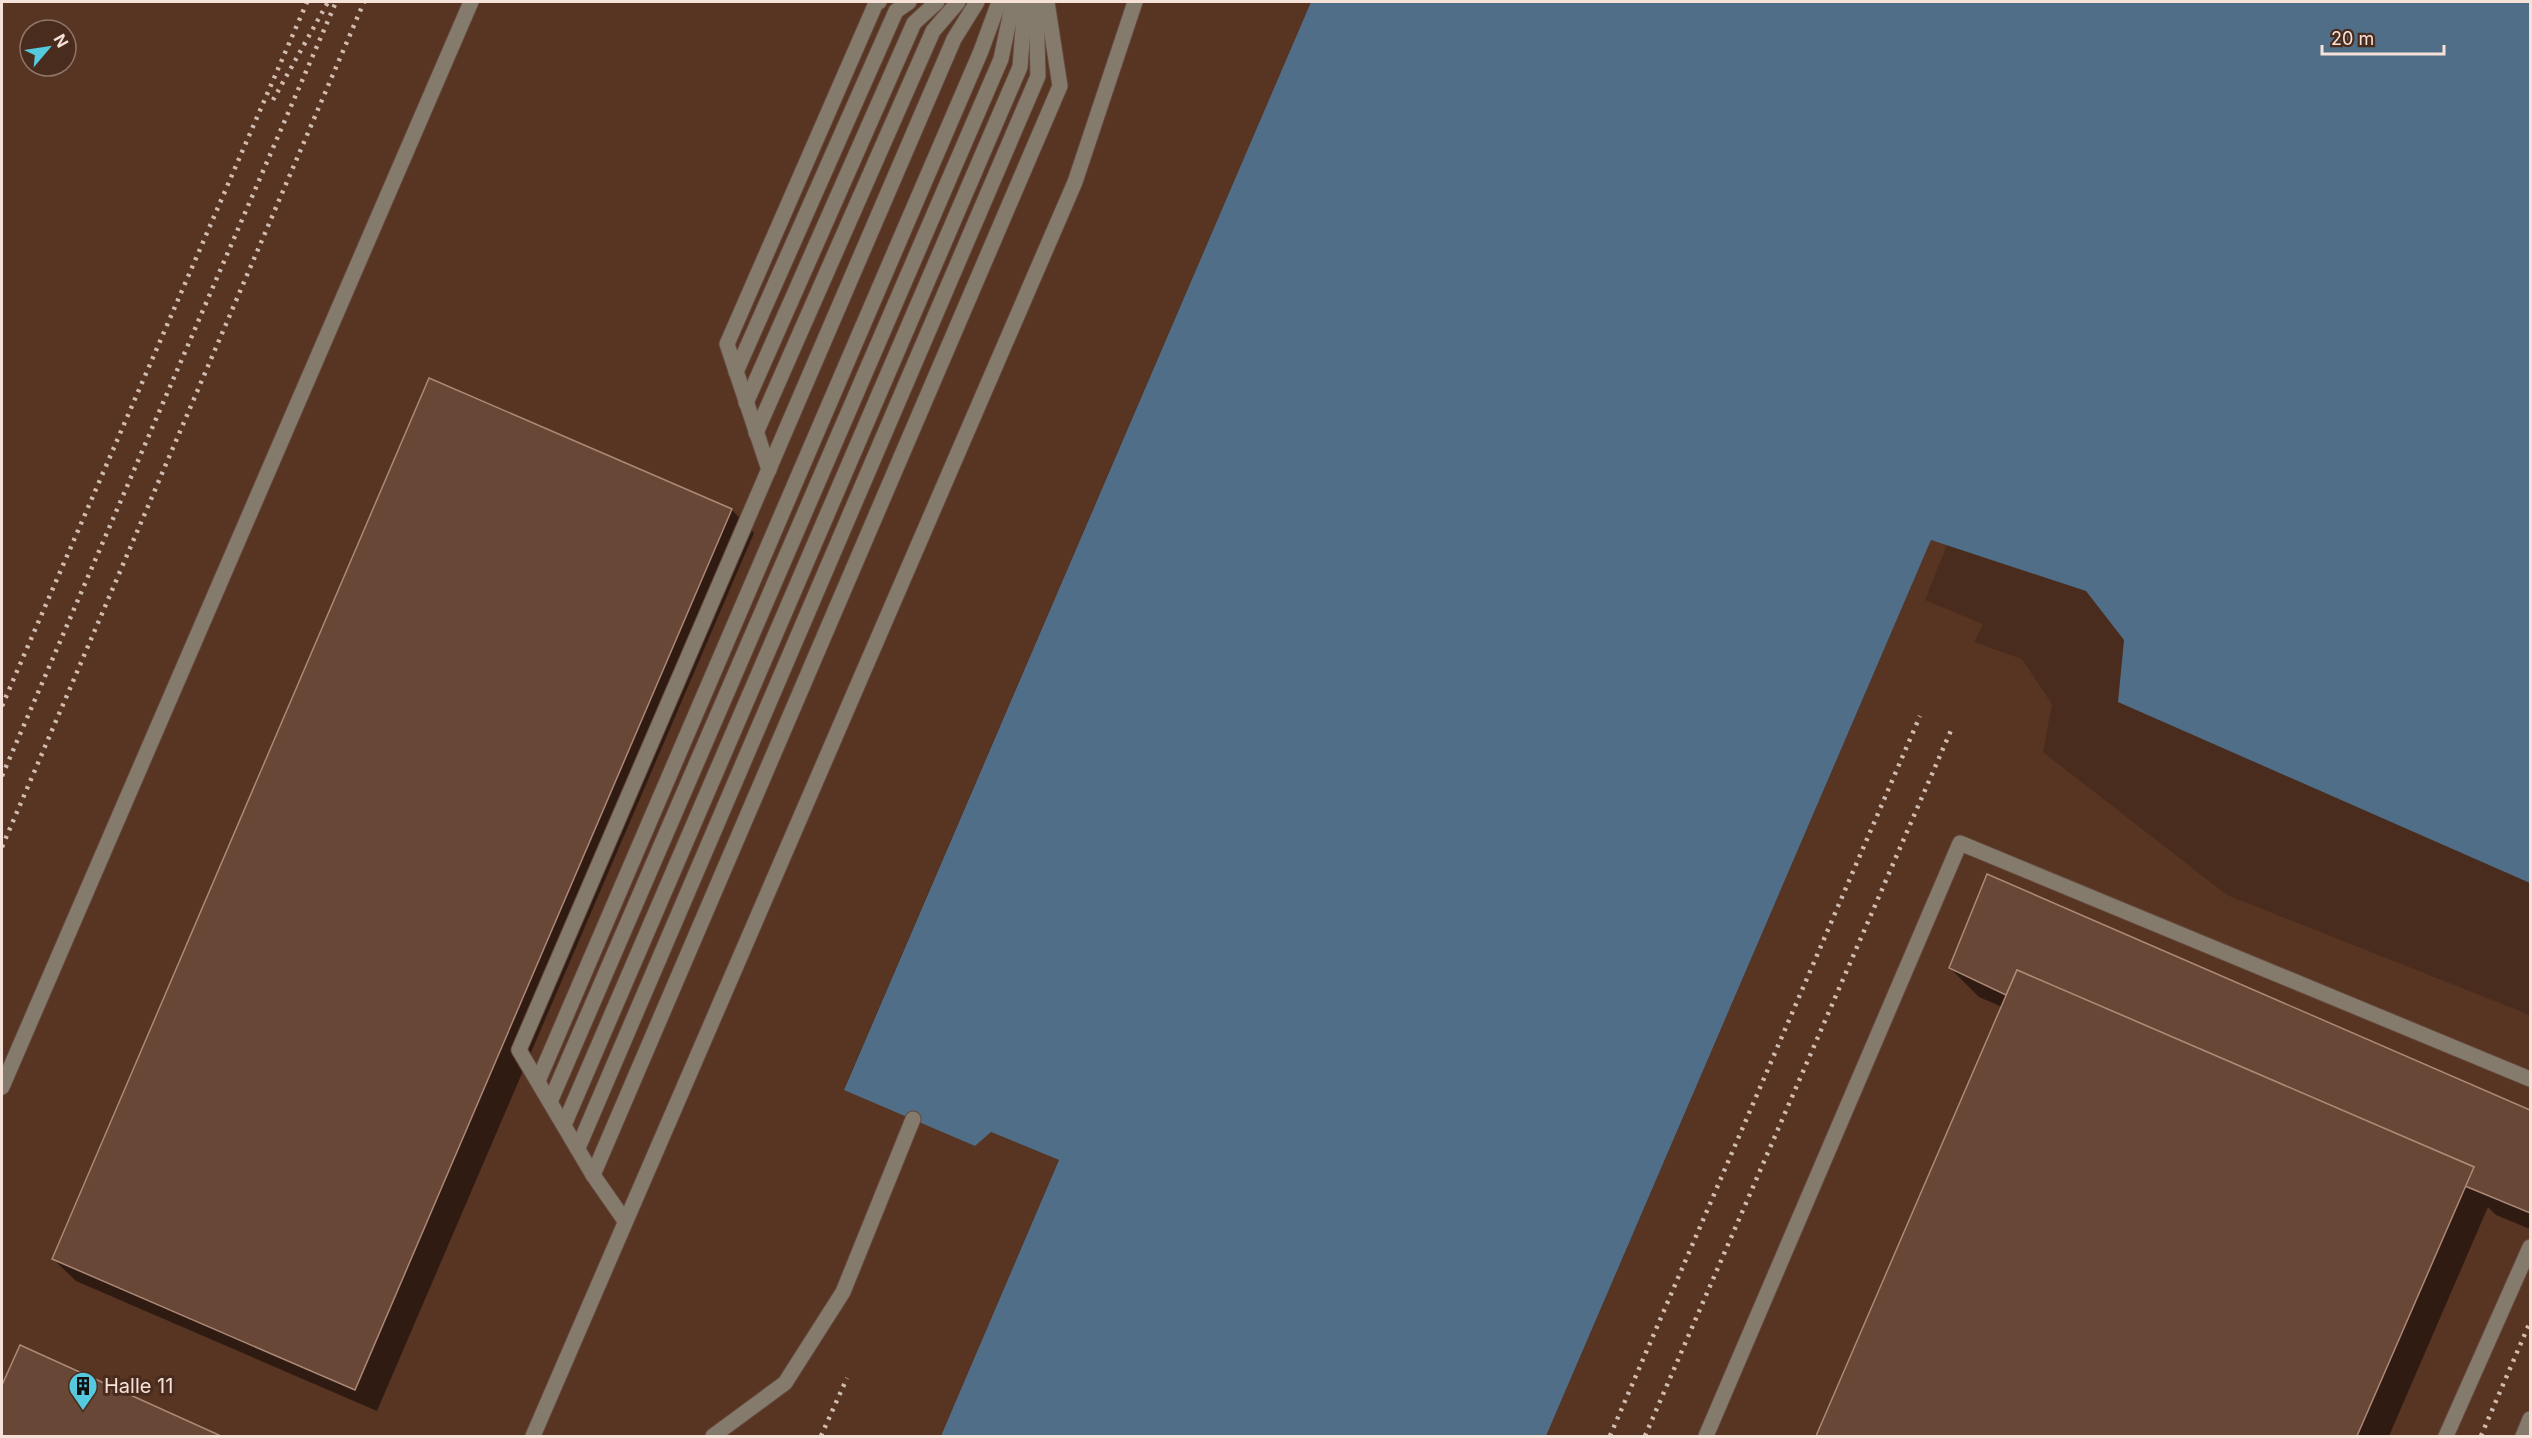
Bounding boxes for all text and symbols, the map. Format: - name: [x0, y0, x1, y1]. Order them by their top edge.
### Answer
- north arrow: [18, 18, 78, 78]
- scale bar: [2322, 18, 2444, 56]
- text: 20 m: [2331, 28, 2374, 49]
- text: N: [49, 31, 73, 51]
- building icon: Halle 11: [67, 1370, 99, 1412]
- place label: Halle 11: [104, 1374, 173, 1398]

